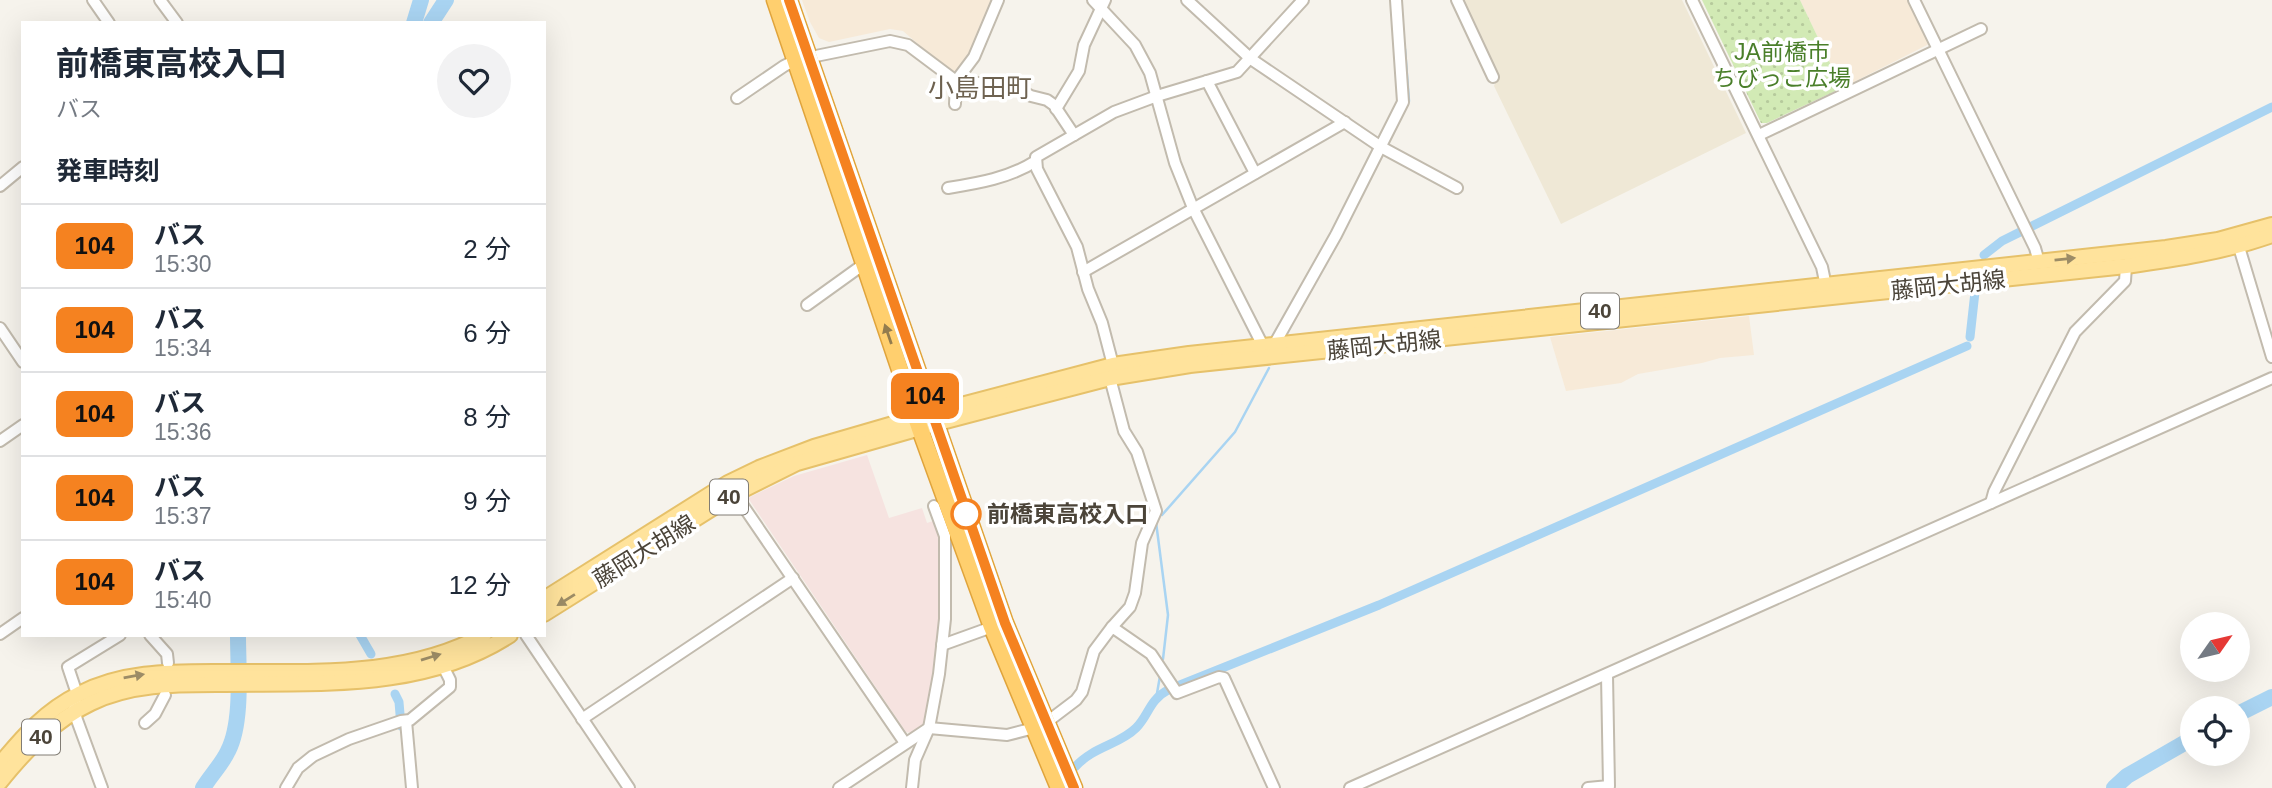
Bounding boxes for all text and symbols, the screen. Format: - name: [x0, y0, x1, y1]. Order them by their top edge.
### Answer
- park label: JA前橋市 ちびっこ広場: [1713, 39, 1851, 91]
- button: heart: [437, 44, 511, 118]
- text: 前橋東高校入口: [56, 45, 287, 82]
- district label: 小島田町: [928, 73, 1032, 103]
- text: バス: [56, 96, 102, 122]
- text: 発車時刻: [56, 156, 160, 186]
- text: バス: [154, 220, 206, 250]
- text: 104: [74, 232, 115, 259]
- text: 2 分: [463, 234, 511, 264]
- text: 15:30: [154, 251, 212, 277]
- one-way arrow: [2054, 253, 2076, 264]
- street label: 藤岡大胡線: [1889, 266, 2007, 304]
- road number: 40: [1581, 294, 1619, 328]
- text: バス: [154, 304, 206, 334]
- text: 104: [74, 316, 115, 343]
- text: 6 分: [463, 318, 511, 348]
- one-way arrow: [882, 324, 893, 345]
- street label: 藤岡大胡線: [1325, 326, 1443, 364]
- text: 15:34: [154, 335, 212, 361]
- line badge: 104: [885, 373, 965, 419]
- text: 104: [905, 382, 945, 409]
- text: バス: [154, 388, 206, 418]
- text: 104: [74, 400, 115, 427]
- text: 8 分: [463, 402, 511, 432]
- text: 15:36: [154, 419, 212, 445]
- text: バス: [154, 472, 206, 502]
- road number: 40: [710, 480, 748, 514]
- text: 104: [74, 484, 115, 511]
- text: 9 分: [463, 486, 511, 516]
- marker: 前橋東高校入口: [951, 499, 981, 529]
- place label: 前橋東高校入口: [987, 501, 1148, 527]
- text: 15:37: [154, 503, 212, 529]
- street label: 藤岡大胡線: [588, 510, 700, 592]
- text: バス: [154, 556, 206, 586]
- text: 104: [74, 568, 115, 595]
- text: 12 分: [449, 570, 511, 600]
- text: 15:40: [154, 587, 212, 613]
- one-way arrow: [557, 593, 576, 606]
- north arrow: [2180, 612, 2250, 682]
- map controls: [2180, 612, 2250, 766]
- one-way arrow: [421, 651, 442, 661]
- one-way arrow: [123, 670, 145, 681]
- button: locate: [2180, 696, 2250, 766]
- road number: 40: [22, 720, 60, 754]

